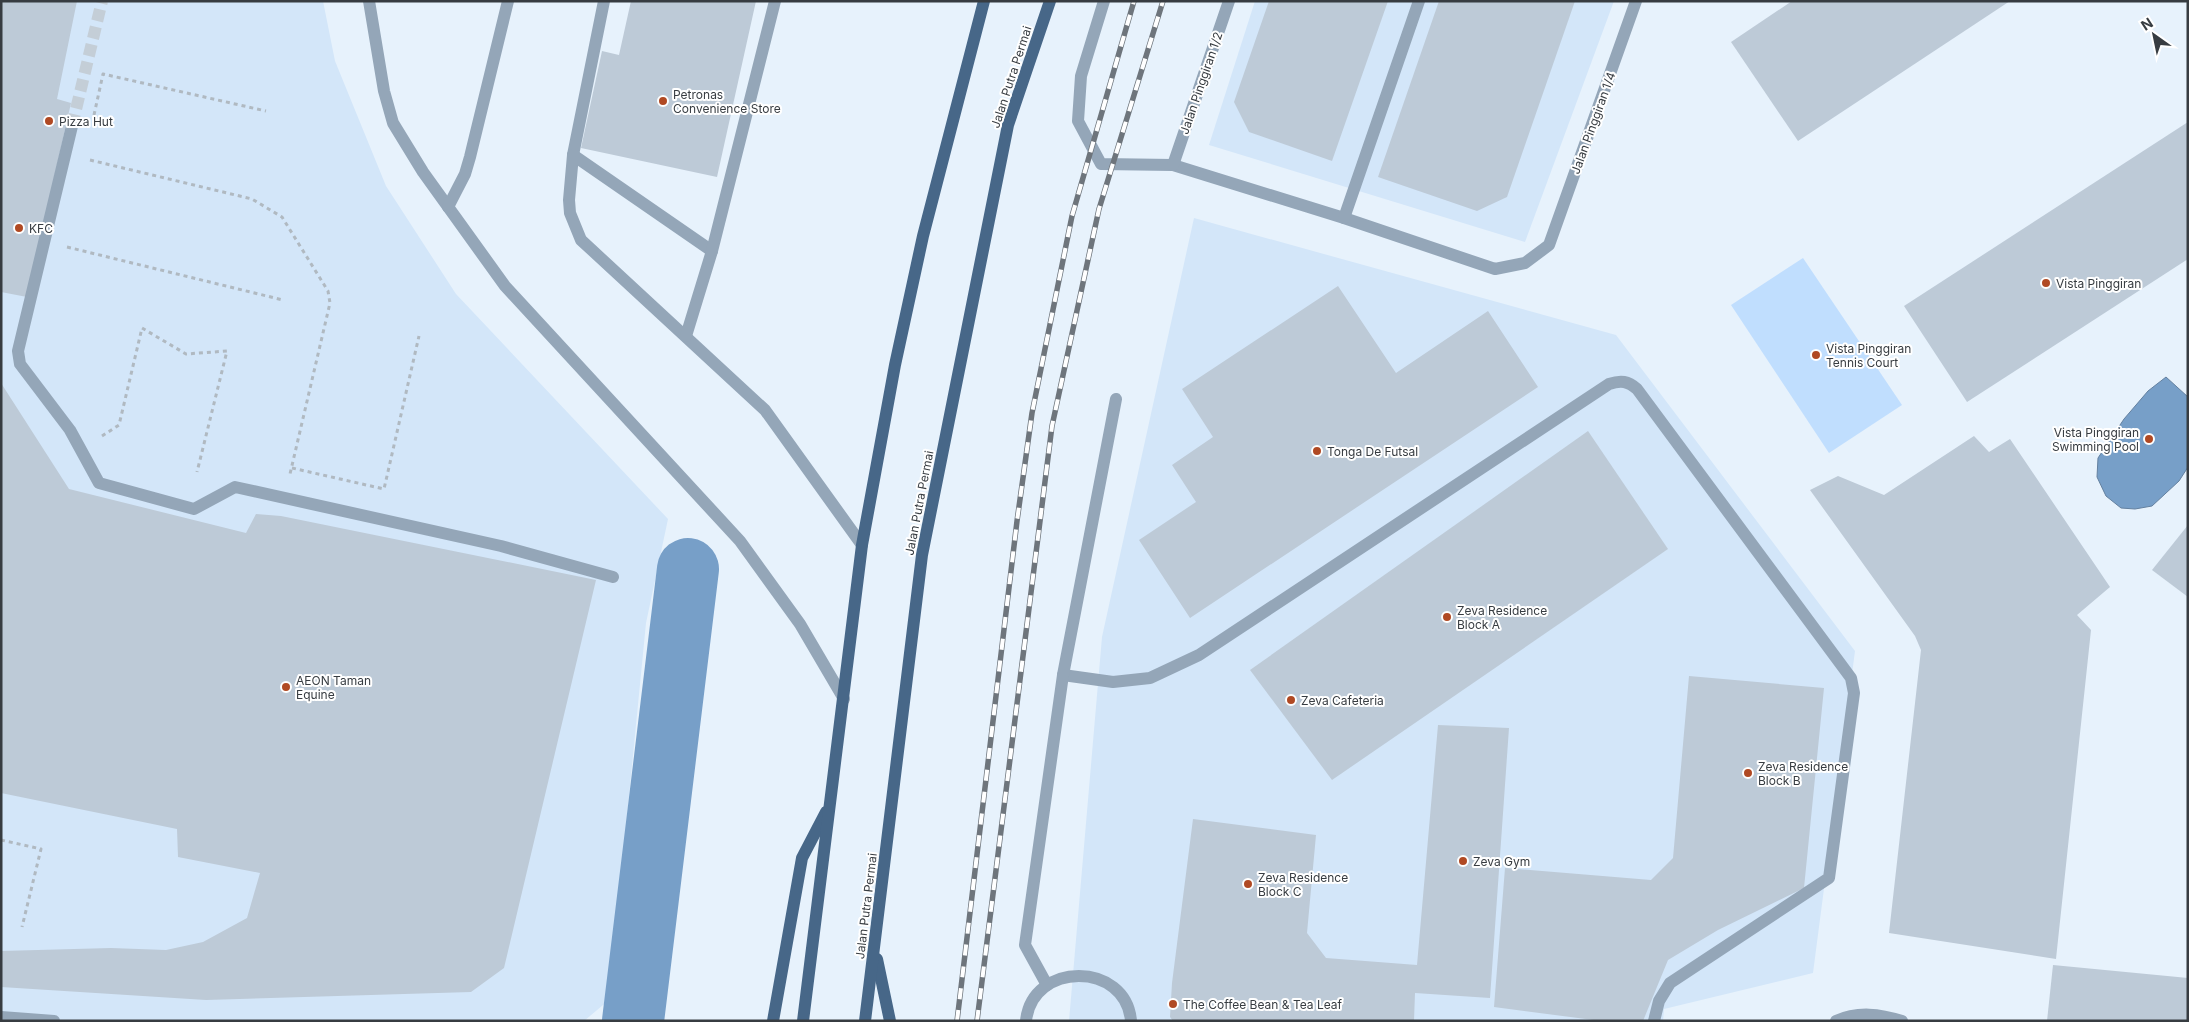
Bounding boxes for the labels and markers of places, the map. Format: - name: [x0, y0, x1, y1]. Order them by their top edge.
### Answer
- place label: Petronas Convenience Store: [673, 87, 781, 116]
- marker: Petronas Convenience Store: [657, 95, 669, 107]
- place label: Pizza Hut: [59, 114, 113, 129]
- marker: Pizza Hut: [43, 115, 55, 127]
- place label: KFC: [29, 221, 53, 236]
- marker: KFC: [13, 222, 25, 234]
- place label: Vista Pinggiran: [2056, 276, 2141, 291]
- marker: Vista Pinggiran: [2040, 277, 2052, 289]
- place label: Vista Pinggiran Tennis Court: [1826, 341, 1911, 370]
- marker: Vista Pinggiran Tennis Court: [1810, 349, 1822, 361]
- place label: Vista Pinggiran Swimming Pool: [2052, 425, 2139, 454]
- marker: Vista Pinggiran Swimming Pool: [2143, 433, 2155, 445]
- place label: Tonga De Futsal: [1327, 444, 1418, 459]
- marker: Tonga De Futsal: [1311, 445, 1323, 457]
- place label: Zeva Residence Block A: [1457, 603, 1547, 632]
- marker: Zeva Residence Block A: [1441, 611, 1453, 623]
- place label: AEON Taman Equine: [296, 673, 371, 702]
- marker: AEON Taman Equine: [280, 681, 292, 693]
- place label: Zeva Cafeteria: [1301, 693, 1384, 708]
- marker: Zeva Cafeteria: [1285, 694, 1297, 706]
- place label: Zeva Residence Block B: [1758, 759, 1848, 788]
- marker: Zeva Residence Block B: [1742, 767, 1754, 779]
- place label: Zeva Gym: [1473, 854, 1530, 869]
- marker: Zeva Gym: [1457, 855, 1469, 867]
- place label: Zeva Residence Block C: [1258, 870, 1348, 899]
- marker: Zeva Residence Block C: [1242, 878, 1254, 890]
- place label: The Coffee Bean & Tea Leaf: [1183, 997, 1343, 1012]
- marker: The Coffee Bean & Tea Leaf: [1167, 998, 1179, 1010]

